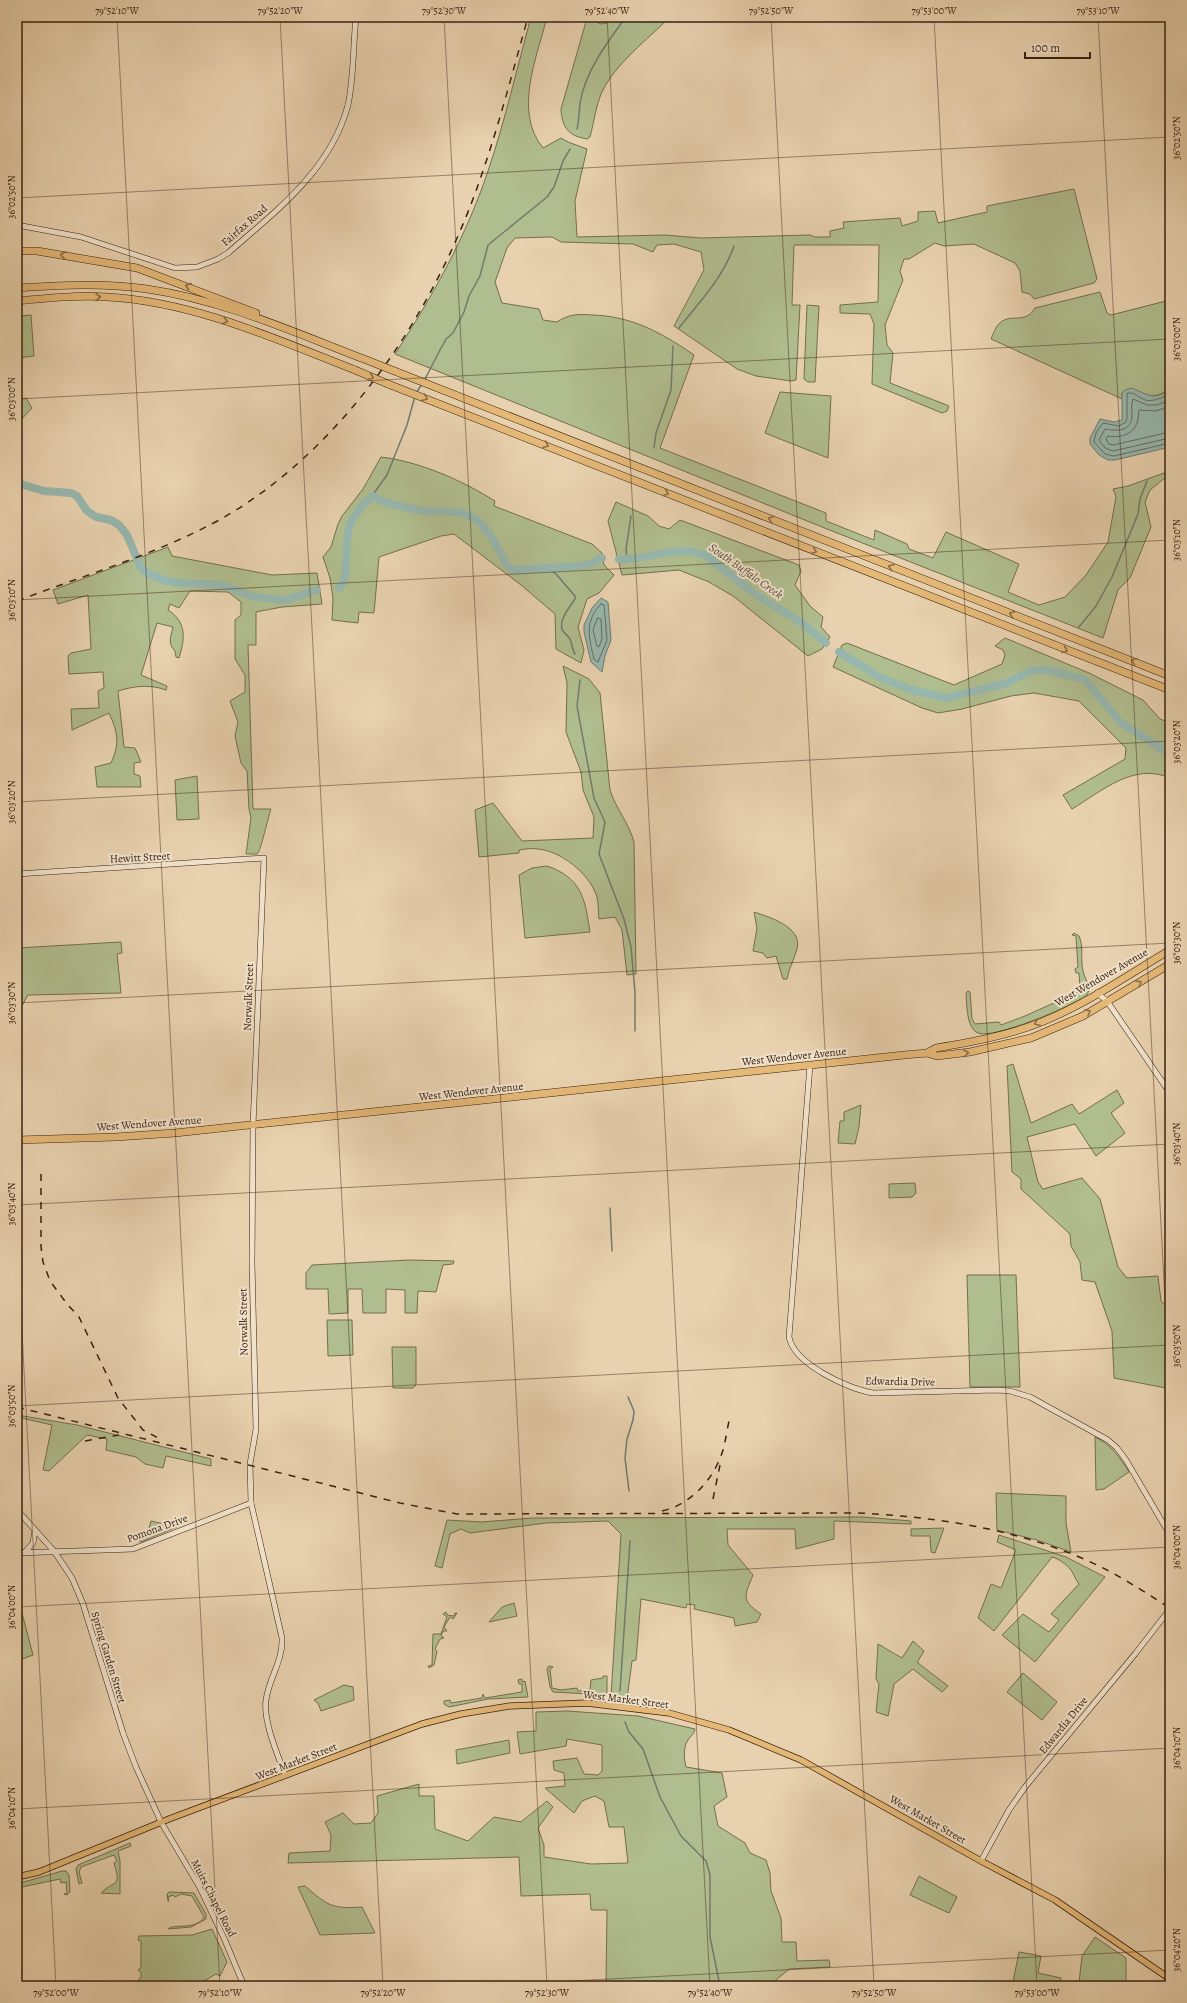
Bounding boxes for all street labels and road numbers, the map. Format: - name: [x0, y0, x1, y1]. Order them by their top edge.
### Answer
- street label: Fairfax Road: [218, 201, 271, 250]
- street label: Hewitt Street: [109, 848, 171, 867]
- street label: West Wendover Avenue: [1051, 945, 1151, 1011]
- street label: Norwalk Street: [240, 963, 257, 1031]
- street label: West Wendover Avenue: [740, 1044, 847, 1070]
- street label: West Wendover Avenue: [417, 1079, 524, 1105]
- street label: West Wendover Avenue: [95, 1112, 202, 1135]
- street label: Norwalk Street: [235, 1288, 252, 1356]
- street label: Edwardia Drive: [865, 1373, 935, 1390]
- street label: Pomona Drive: [125, 1511, 190, 1546]
- street label: Spring Garden Street: [87, 1609, 130, 1705]
- street label: West Market Street: [581, 1687, 670, 1712]
- street label: Edwardia Drive: [1036, 1693, 1091, 1757]
- street label: West Market Street: [252, 1739, 339, 1784]
- street label: West Market Street: [886, 1791, 969, 1848]
- street label: Muirs Chapel Road: [187, 1857, 240, 1940]

